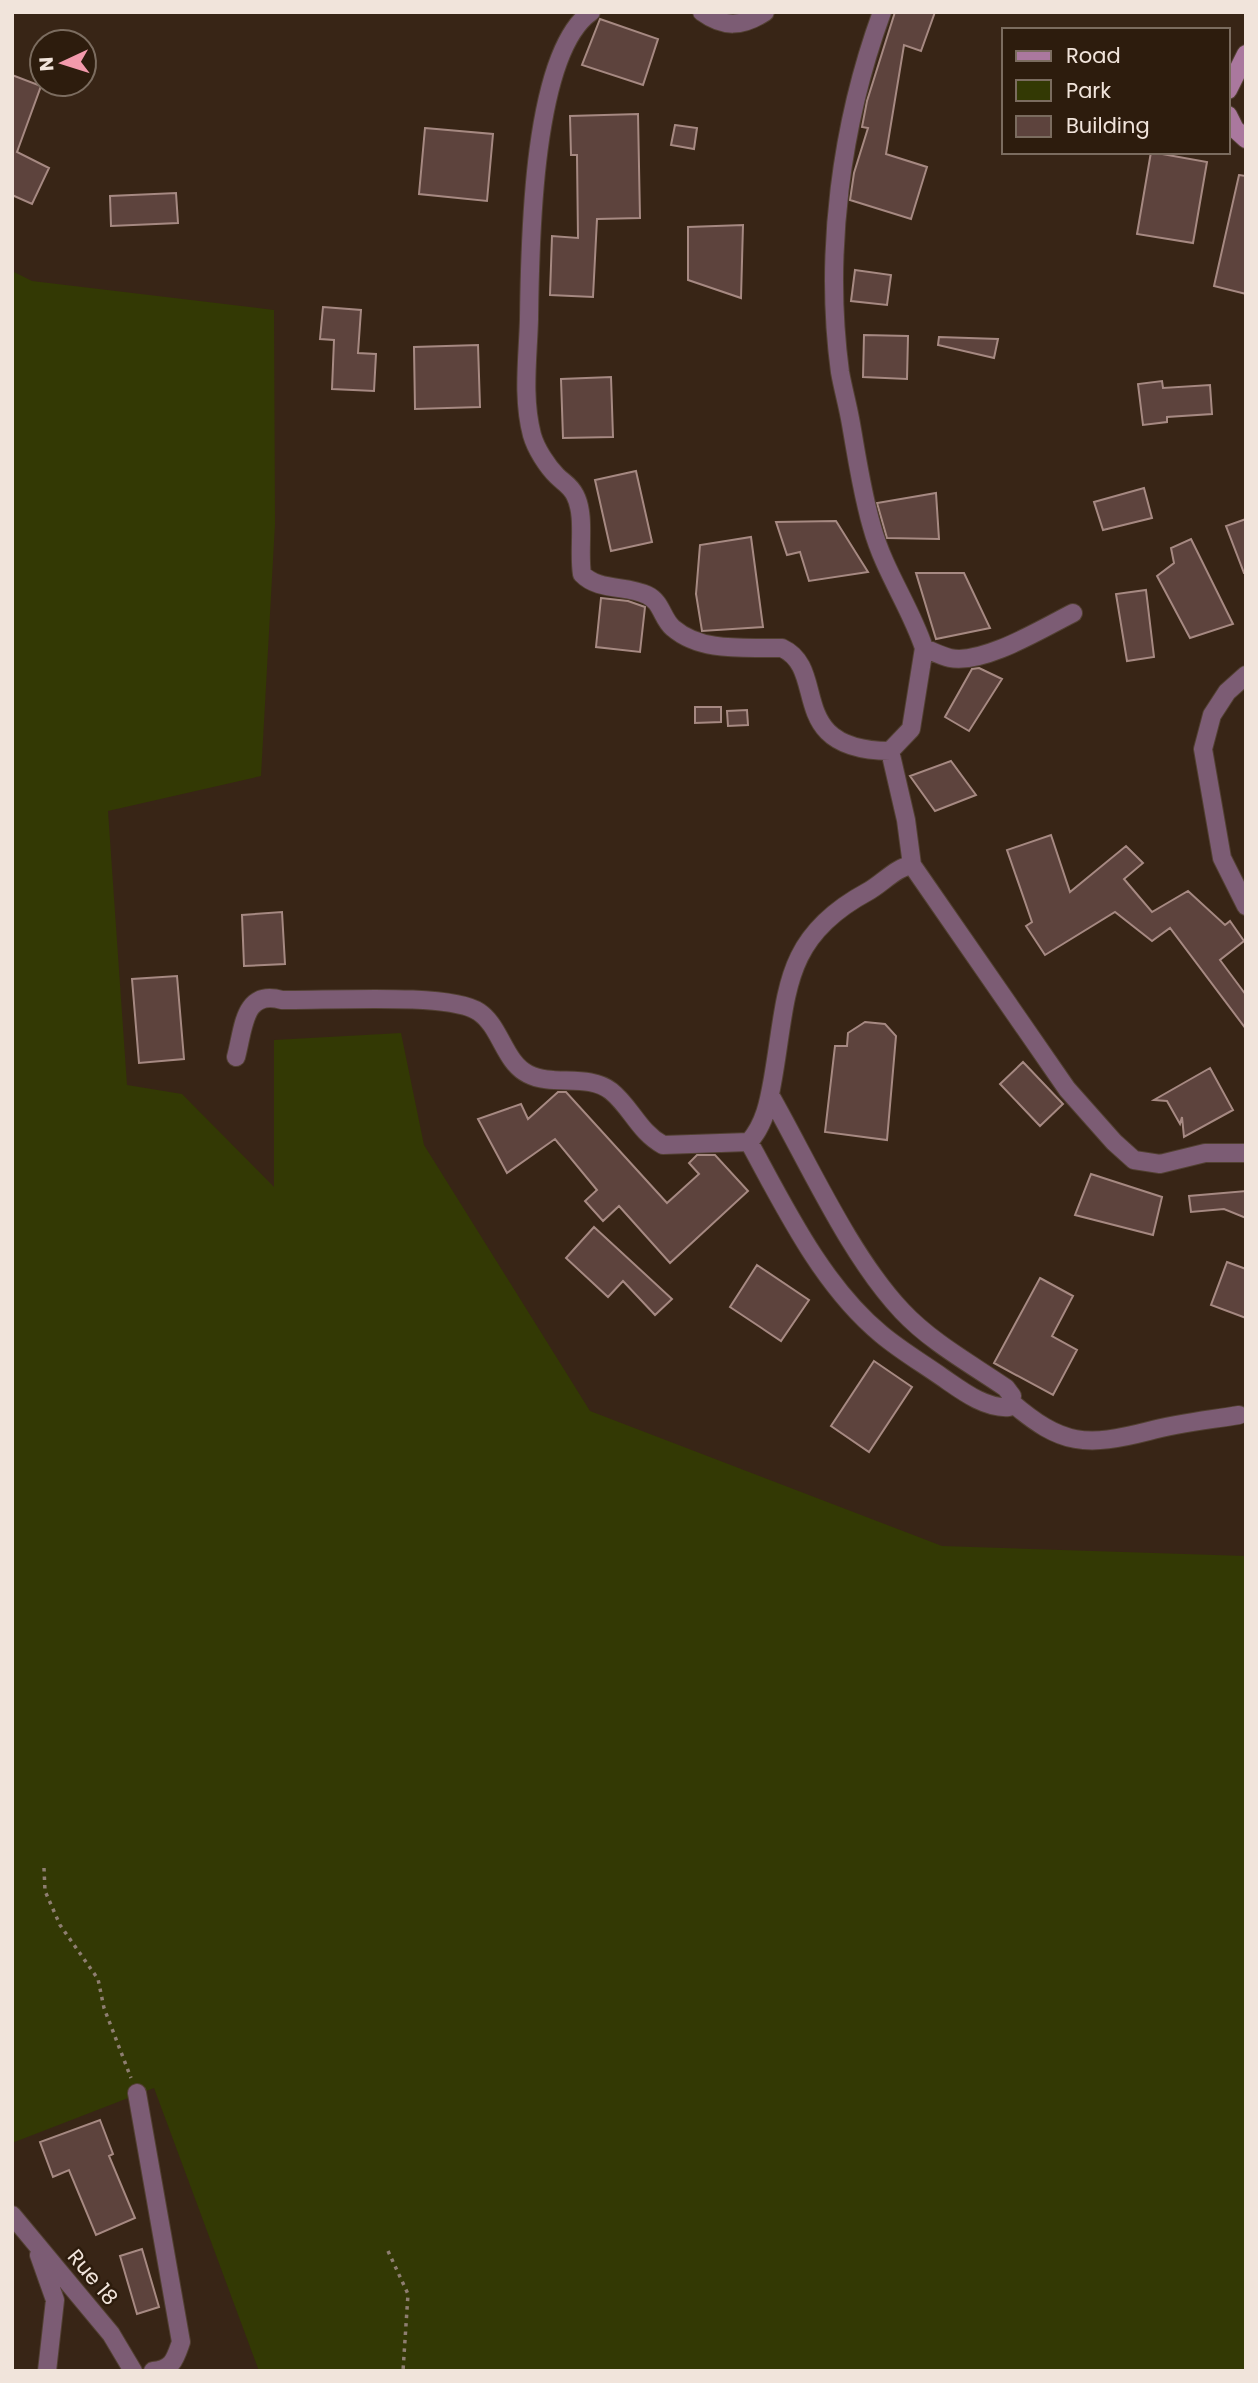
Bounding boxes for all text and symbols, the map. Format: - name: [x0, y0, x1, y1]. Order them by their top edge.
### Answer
- north arrow: [28, 28, 98, 98]
- legend: [1002, 28, 1230, 154]
- text: Road: [1066, 41, 1121, 70]
- text: N: [33, 56, 61, 72]
- text: Park: [1066, 76, 1111, 105]
- text: Building: [1066, 111, 1150, 140]
- street label: Rue 18: [61, 2243, 125, 2311]

